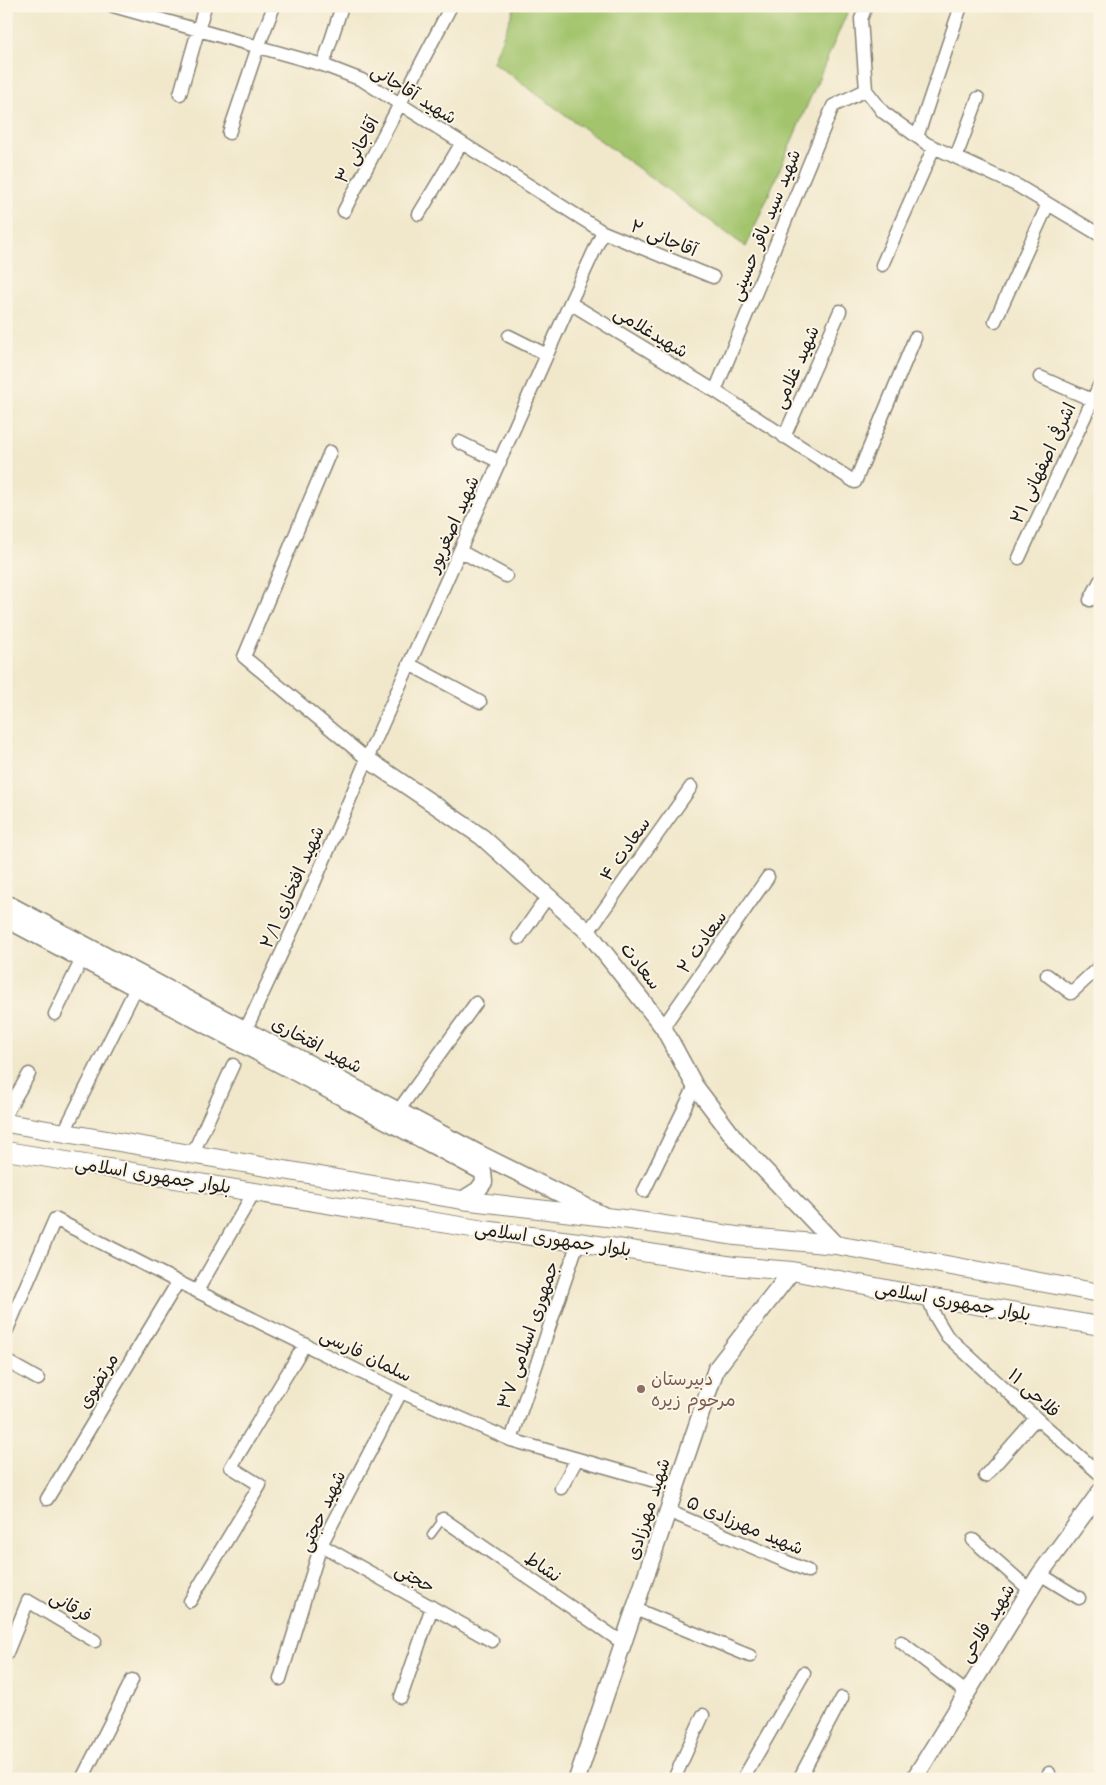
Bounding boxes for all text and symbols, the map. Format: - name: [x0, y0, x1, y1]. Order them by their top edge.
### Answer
- street label: شهید آقاجانی: [367, 60, 460, 129]
- street label: آقاجانی ۳: [331, 112, 384, 187]
- street label: شهید سید باقر حسینی: [725, 146, 805, 304]
- street label: آقاجانی ۲: [627, 216, 702, 262]
- street label: شهیدغلامی: [610, 302, 692, 363]
- street label: شهید غلامی: [769, 322, 824, 412]
- street label: اشرفی اصفهانی ۲۱: [1004, 399, 1081, 527]
- street label: شهید اصغرپور: [422, 473, 485, 578]
- street label: سعادت ۴: [596, 813, 655, 885]
- street label: شهید افتخاری ۲/۱: [256, 823, 329, 952]
- street label: سعادت ۲: [673, 907, 732, 978]
- street label: سعادت: [616, 939, 665, 994]
- street label: شهید افتخاری: [268, 1013, 366, 1078]
- street label: بلوار جمهوری اسلامی: [73, 1153, 232, 1199]
- street label: بلوار جمهوری اسلامی: [473, 1218, 632, 1262]
- street label: جمهوری اسلامی ۳۷: [493, 1259, 565, 1412]
- street label: بلوار جمهوری اسلامی: [873, 1277, 1032, 1327]
- street label: سلمان فارسی: [317, 1324, 415, 1387]
- street label: مرتضوی: [74, 1350, 123, 1413]
- street label: فلاحی ۱۱: [1003, 1365, 1064, 1422]
- place label: دبیرستان مرحوم زیره: [651, 1369, 736, 1414]
- marker: دبیرستان مرحوم زیره: [635, 1383, 647, 1395]
- street label: شهید مهرزادی: [622, 1455, 675, 1563]
- street label: شهید حجتی: [295, 1467, 350, 1555]
- street label: شهید مهرزادی ۵: [683, 1491, 806, 1559]
- street label: نشاط: [521, 1548, 565, 1587]
- street label: حجتی: [391, 1559, 438, 1598]
- street label: شهید فلاحی: [955, 1580, 1020, 1666]
- street label: فرقانی: [46, 1586, 96, 1627]

